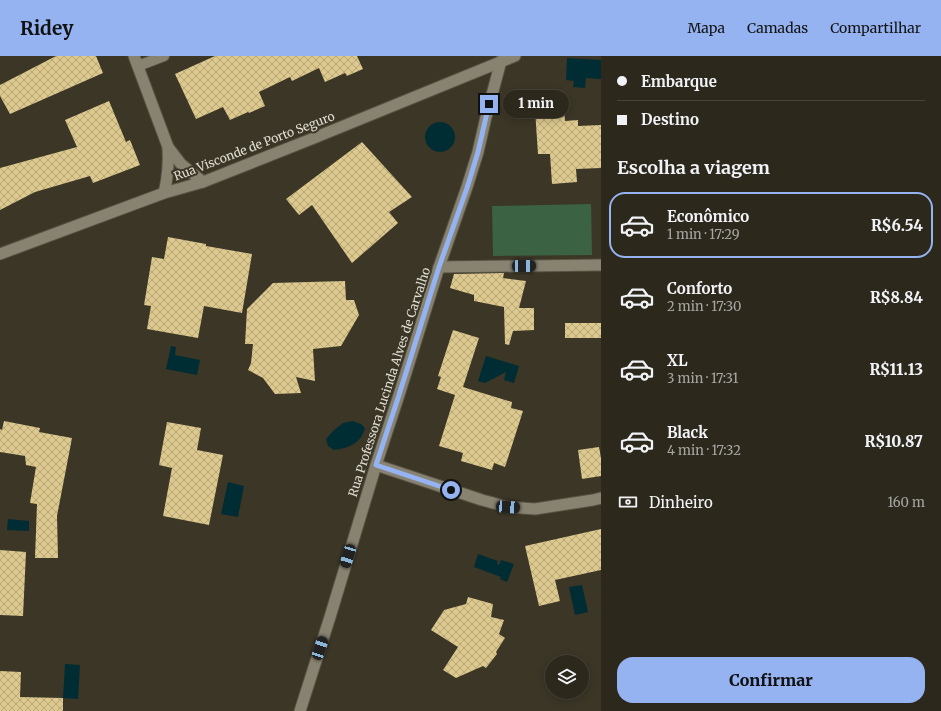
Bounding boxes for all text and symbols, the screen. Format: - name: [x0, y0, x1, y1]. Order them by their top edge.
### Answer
- text: Ridey: [20, 16, 73, 40]
- text: Mapa: [687, 19, 725, 37]
- text: Camadas: [747, 19, 808, 37]
- text: Compartilhar: [830, 19, 921, 37]
- text: Embarque: [641, 72, 717, 91]
- callout: 1 min: [503, 90, 569, 118]
- route end: [480, 95, 498, 113]
- text: 1 min: [518, 95, 554, 112]
- street label: Rua Visconde de Porto Seguro: [171, 108, 337, 184]
- text: Destino: [641, 110, 699, 129]
- text: Escolha a viagem: [617, 156, 770, 179]
- icon: car: [619, 207, 655, 243]
- text: Econômico: [667, 207, 749, 226]
- text: R$6.54: [871, 216, 923, 235]
- text: 1 min · 17:29: [667, 226, 740, 243]
- car: [512, 260, 536, 272]
- street label: Rua Professora Lucinda Alves de Carvalho: [345, 265, 433, 499]
- icon: car: [619, 279, 655, 315]
- text: Conforto: [667, 279, 732, 298]
- text: R$8.84: [870, 288, 923, 307]
- text: 2 min · 17:30: [667, 298, 742, 315]
- icon: car: [619, 351, 655, 387]
- text: XL: [667, 351, 688, 370]
- text: R$11.13: [869, 360, 923, 379]
- text: 3 min · 17:31: [667, 370, 738, 387]
- icon: car: [619, 423, 655, 459]
- text: Black: [667, 423, 708, 442]
- text: R$10.87: [865, 432, 923, 451]
- text: 4 min · 17:32: [667, 442, 741, 459]
- route start: [442, 481, 460, 499]
- icon: cash: [617, 491, 639, 513]
- text: Dinheiro: [649, 493, 713, 512]
- text: 160 m: [887, 494, 925, 511]
- car: [496, 500, 520, 514]
- car: [339, 543, 357, 569]
- car: [311, 635, 329, 661]
- map controls: [545, 655, 589, 699]
- button: layers: [545, 655, 589, 699]
- button: Confirmar: [617, 657, 925, 703]

